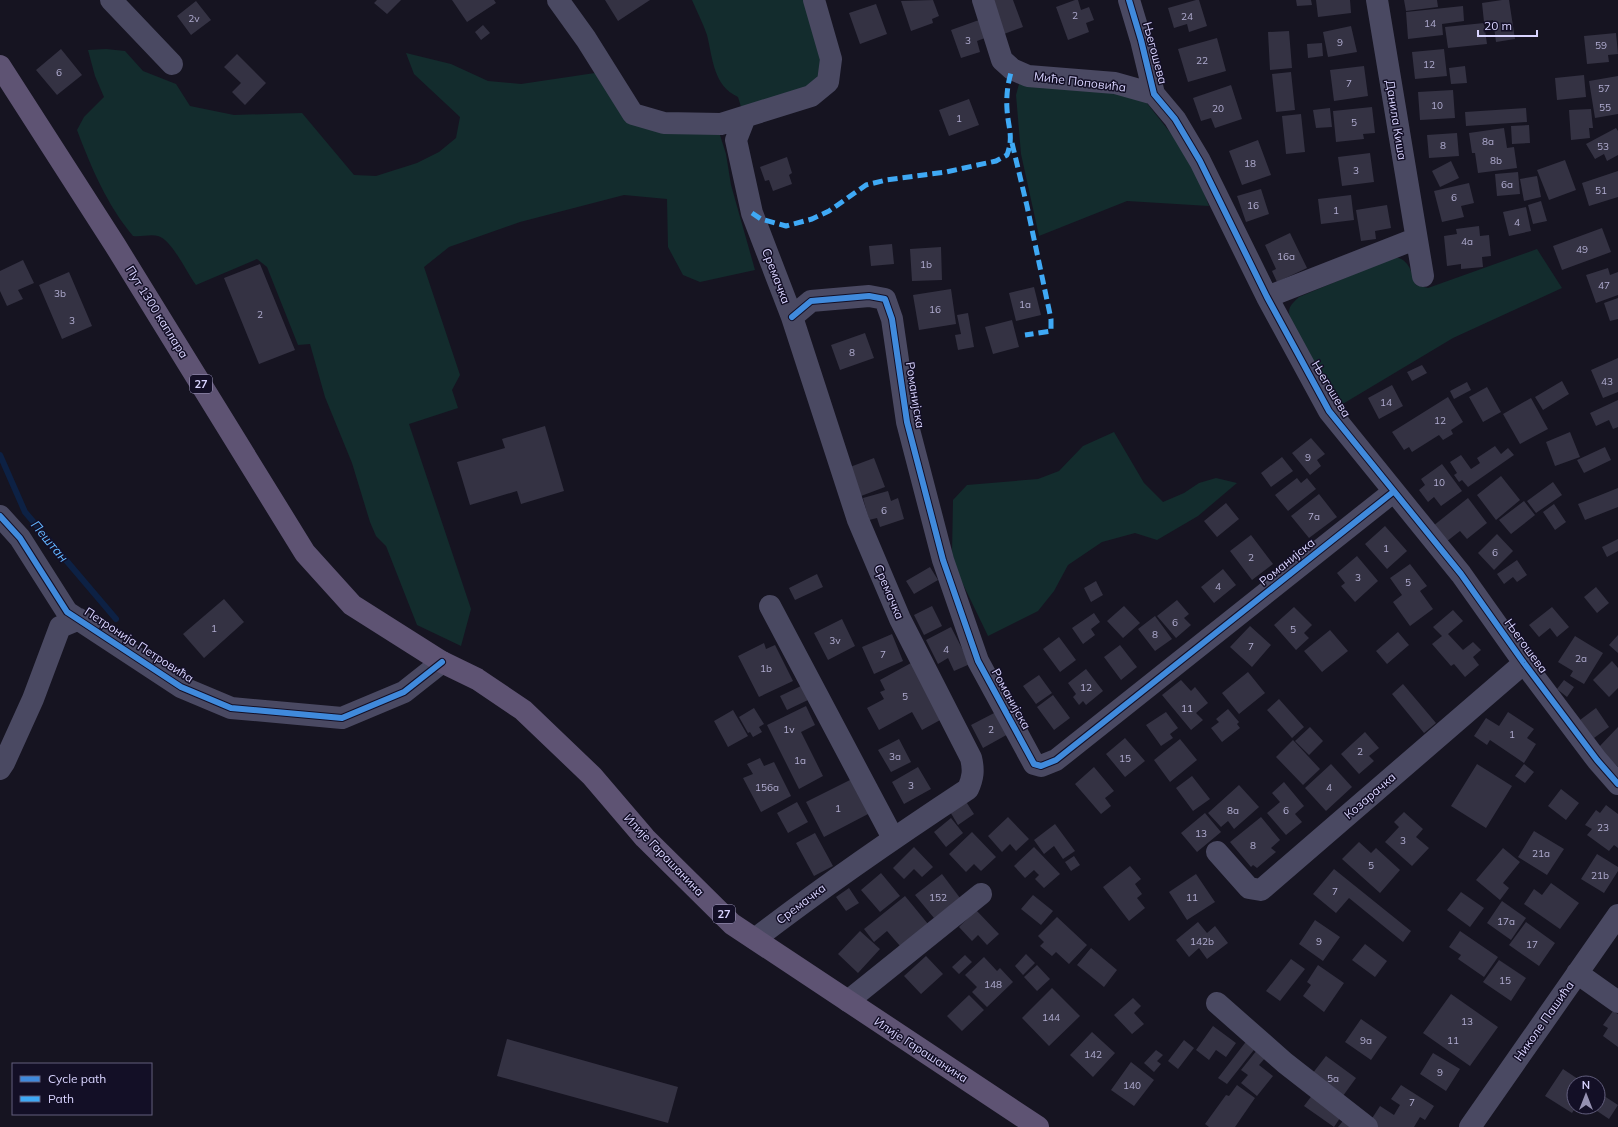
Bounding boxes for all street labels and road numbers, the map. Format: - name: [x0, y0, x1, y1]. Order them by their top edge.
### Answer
- street label: Његошева: [1140, 20, 1171, 86]
- street label: Миће Поповића: [1033, 68, 1127, 95]
- street label: Данила Киша: [1383, 79, 1410, 161]
- street label: Сремачка: [759, 246, 794, 306]
- street label: Пут 1300 каплара: [123, 263, 192, 361]
- street label: Његошева: [1309, 358, 1354, 420]
- street label: Романијска: [903, 361, 928, 429]
- road number: 27: [190, 375, 212, 393]
- street label: Романијска: [1256, 535, 1317, 589]
- street label: Сремачка: [871, 562, 908, 621]
- street label: Петронија Петровића: [82, 604, 197, 686]
- street label: Његошева: [1502, 616, 1551, 676]
- street label: Романијска: [989, 666, 1034, 732]
- street label: Козарачка: [1341, 769, 1399, 822]
- street label: Илије Гарашанина: [621, 810, 708, 899]
- street label: Сремачка: [773, 880, 828, 927]
- road number: 27: [713, 905, 735, 923]
- street label: Николе Пашића: [1510, 978, 1577, 1064]
- street label: Илије Гарашанина: [872, 1014, 971, 1086]

